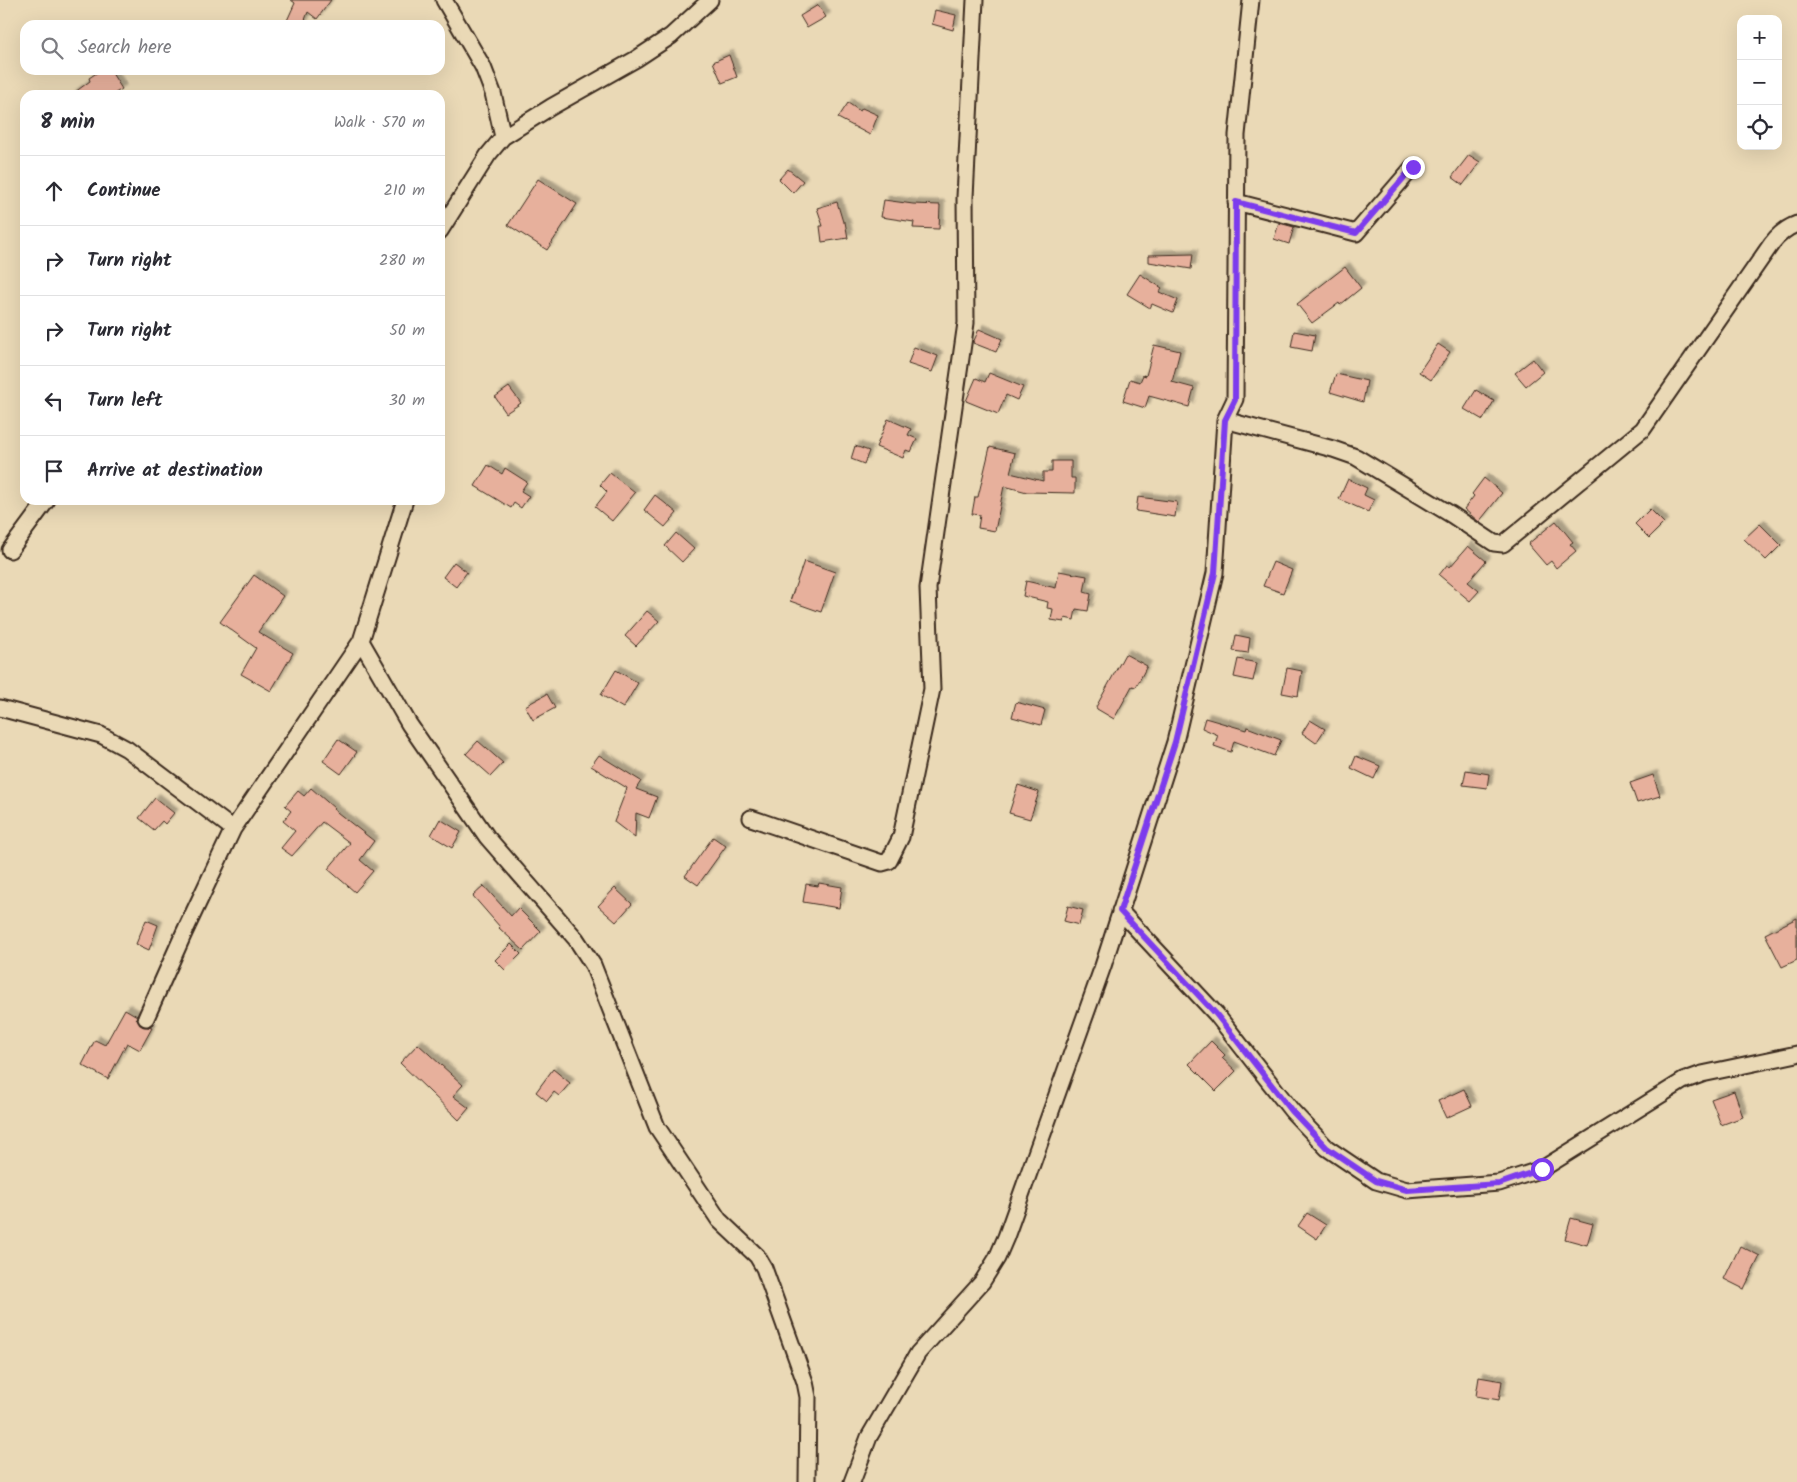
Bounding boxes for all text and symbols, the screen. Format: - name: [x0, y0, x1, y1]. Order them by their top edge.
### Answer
- map controls: [1737, 15, 1782, 150]
- button: +: [1737, 15, 1782, 60]
- search box: [20, 20, 445, 75]
- text: Search here: [78, 33, 172, 63]
- icon: search: [38, 34, 66, 62]
- button: −: [1737, 60, 1782, 105]
- button: locate: [1737, 105, 1782, 150]
- text: 8 min: [40, 106, 95, 139]
- text: Walk · 570 m: [334, 110, 425, 135]
- route end: [1402, 156, 1425, 179]
- text: Continue: [87, 176, 160, 206]
- icon: ahead: [40, 177, 68, 205]
- text: 210 m: [384, 178, 425, 203]
- text: Turn right: [87, 246, 172, 276]
- icon: right: [40, 247, 68, 275]
- text: 280 m: [379, 248, 425, 273]
- text: Turn right: [87, 316, 172, 346]
- icon: right: [40, 317, 68, 345]
- text: 50 m: [389, 318, 425, 343]
- text: Turn left: [87, 386, 162, 416]
- icon: left: [40, 387, 68, 415]
- text: 30 m: [389, 388, 425, 413]
- text: Arrive at destination: [87, 456, 263, 486]
- icon: arrive: [40, 457, 68, 485]
- route start: [1531, 1158, 1554, 1181]

